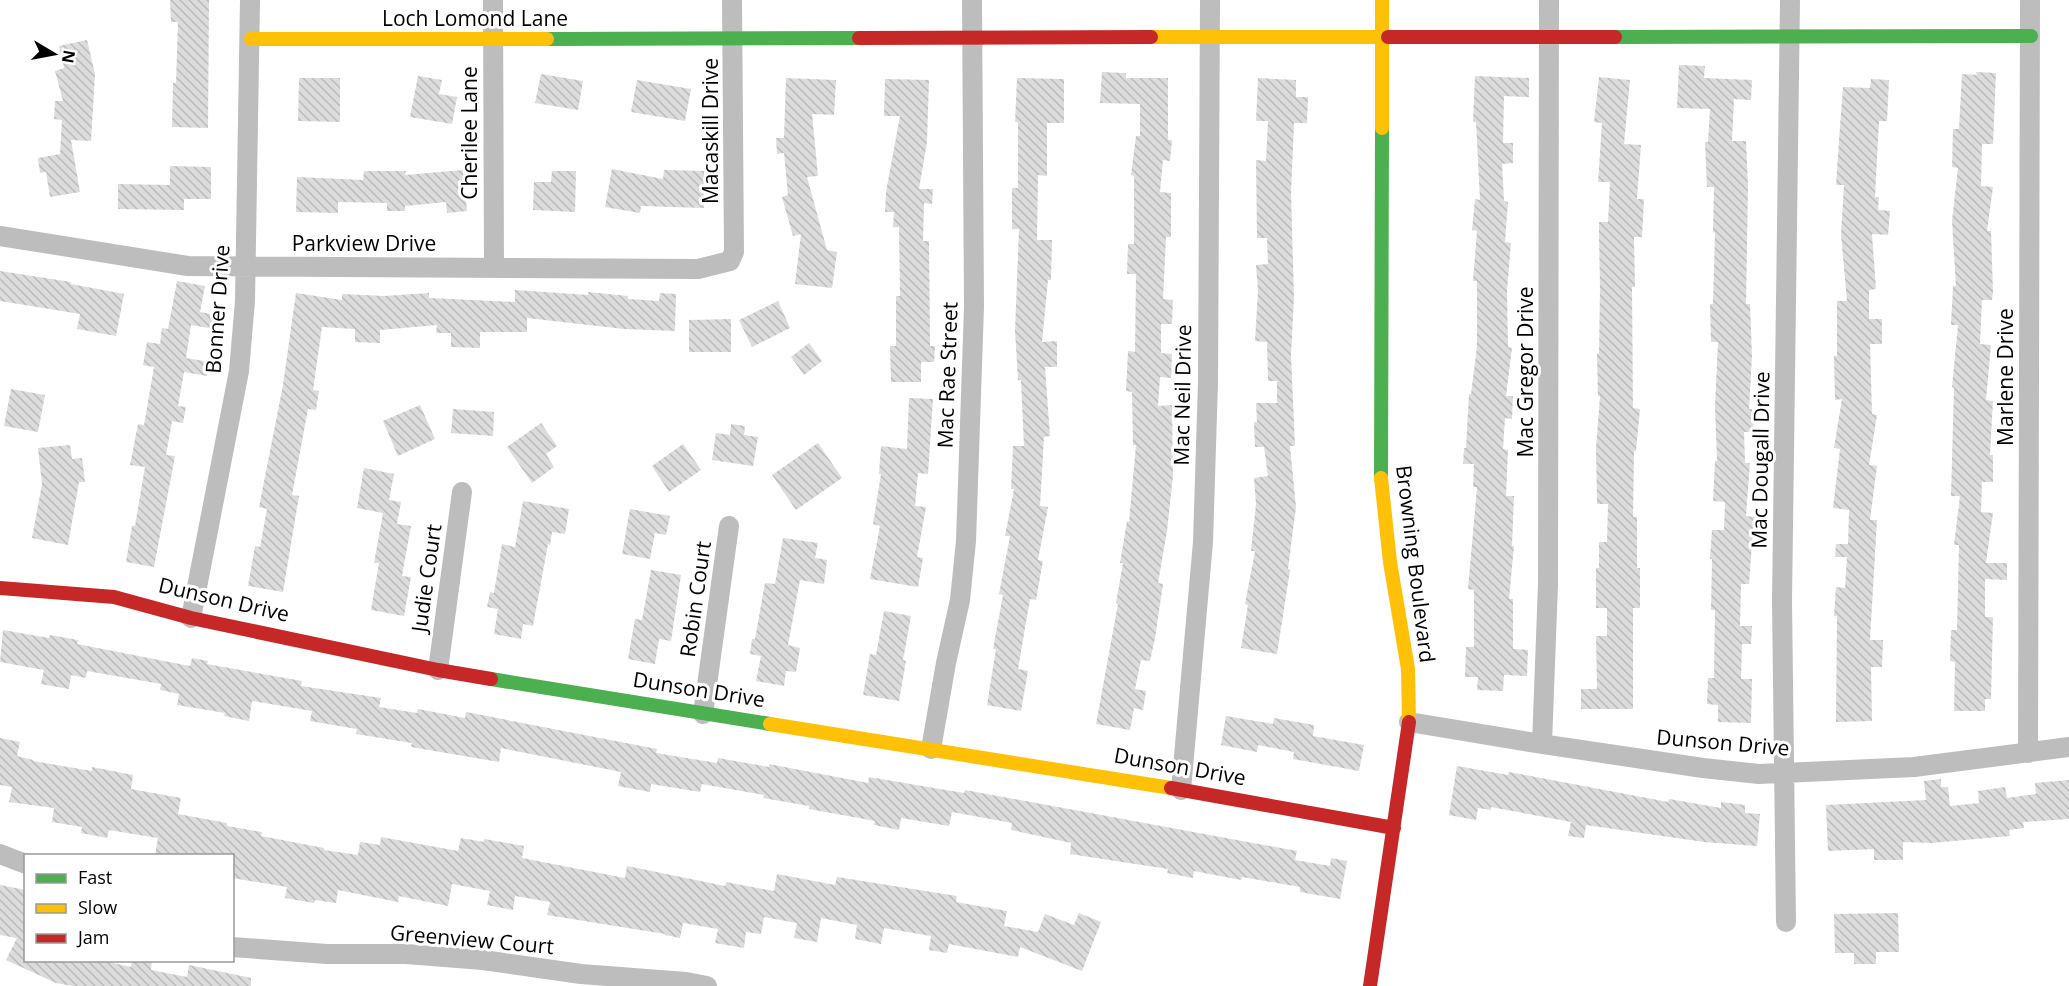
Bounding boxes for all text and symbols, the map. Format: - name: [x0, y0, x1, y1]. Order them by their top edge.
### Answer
- street label: Loch Lomond Lane: [382, 4, 568, 32]
- north arrow: [24, 24, 84, 84]
- text: N: [57, 48, 81, 65]
- street label: Macaskill Drive: [696, 58, 724, 204]
- street label: Cherilee Lane: [455, 66, 483, 200]
- street label: Parkview Drive: [292, 229, 436, 257]
- street label: Bonner Drive: [199, 244, 235, 374]
- street label: Mac Gregor Drive: [1511, 286, 1539, 458]
- street label: Mac Rae Street: [930, 301, 964, 449]
- street label: Marlene Drive: [1991, 308, 2019, 446]
- street label: Mac Neil Drive: [1167, 324, 1197, 466]
- street label: Mac Dougall Drive: [1744, 371, 1776, 549]
- street label: Browning Boulevard: [1390, 464, 1442, 664]
- street label: Judie Court: [404, 522, 447, 636]
- street label: Robin Court: [673, 539, 717, 659]
- street label: Dunson Drive: [156, 570, 292, 628]
- street label: Dunson Drive: [631, 665, 767, 713]
- street label: Dunson Drive: [1655, 722, 1791, 762]
- street label: Dunson Drive: [1112, 741, 1248, 791]
- legend: [24, 854, 234, 962]
- text: Fast: [78, 865, 112, 889]
- text: Slow: [78, 895, 117, 919]
- street label: Greenview Court: [389, 918, 555, 960]
- text: Jam: [76, 925, 110, 949]

